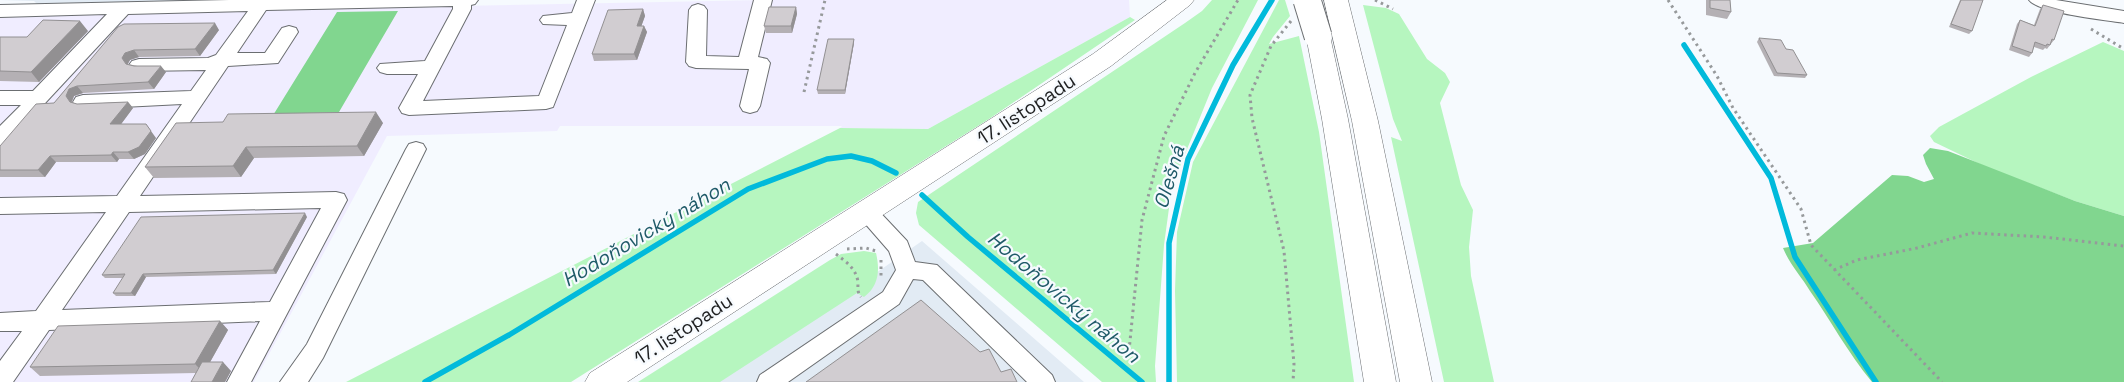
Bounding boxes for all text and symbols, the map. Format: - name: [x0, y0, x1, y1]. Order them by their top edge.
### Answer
- street label: 17. listopadu: [972, 68, 1080, 151]
- water label: Olešná: [1148, 142, 1191, 212]
- water label: Hodoňovický náhon: [557, 171, 735, 292]
- water label: Hodoňovický náhon: [982, 226, 1146, 369]
- street label: 17. listopadu: [629, 288, 737, 371]

